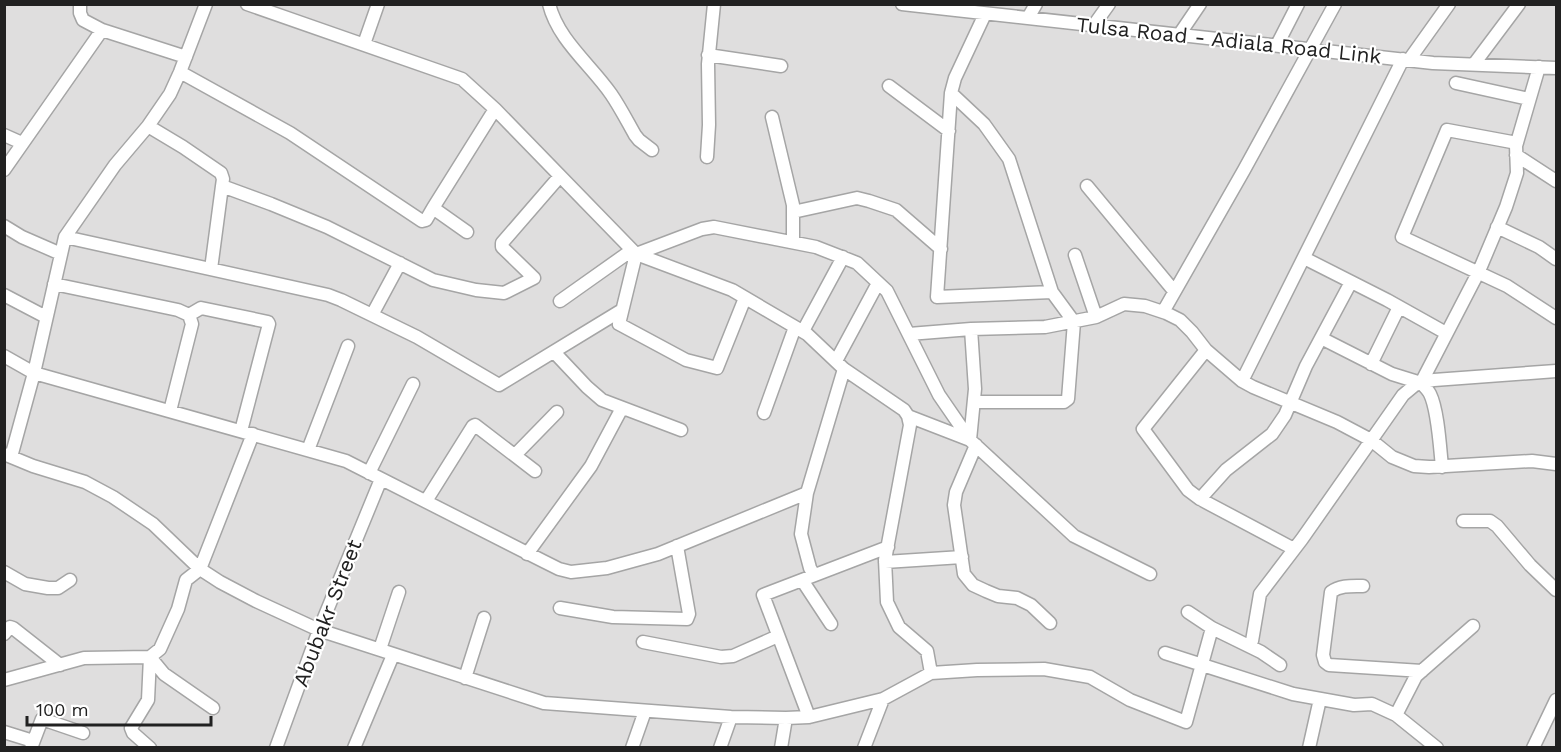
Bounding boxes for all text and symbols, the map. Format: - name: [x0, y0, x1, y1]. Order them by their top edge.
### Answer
- street label: Tulsa Road - Adiala Road Link: [1075, 12, 1383, 68]
- street label: Abubakr Street: [287, 536, 367, 690]
- scale bar: [27, 689, 212, 727]
- text: 100 m: [36, 699, 89, 720]

